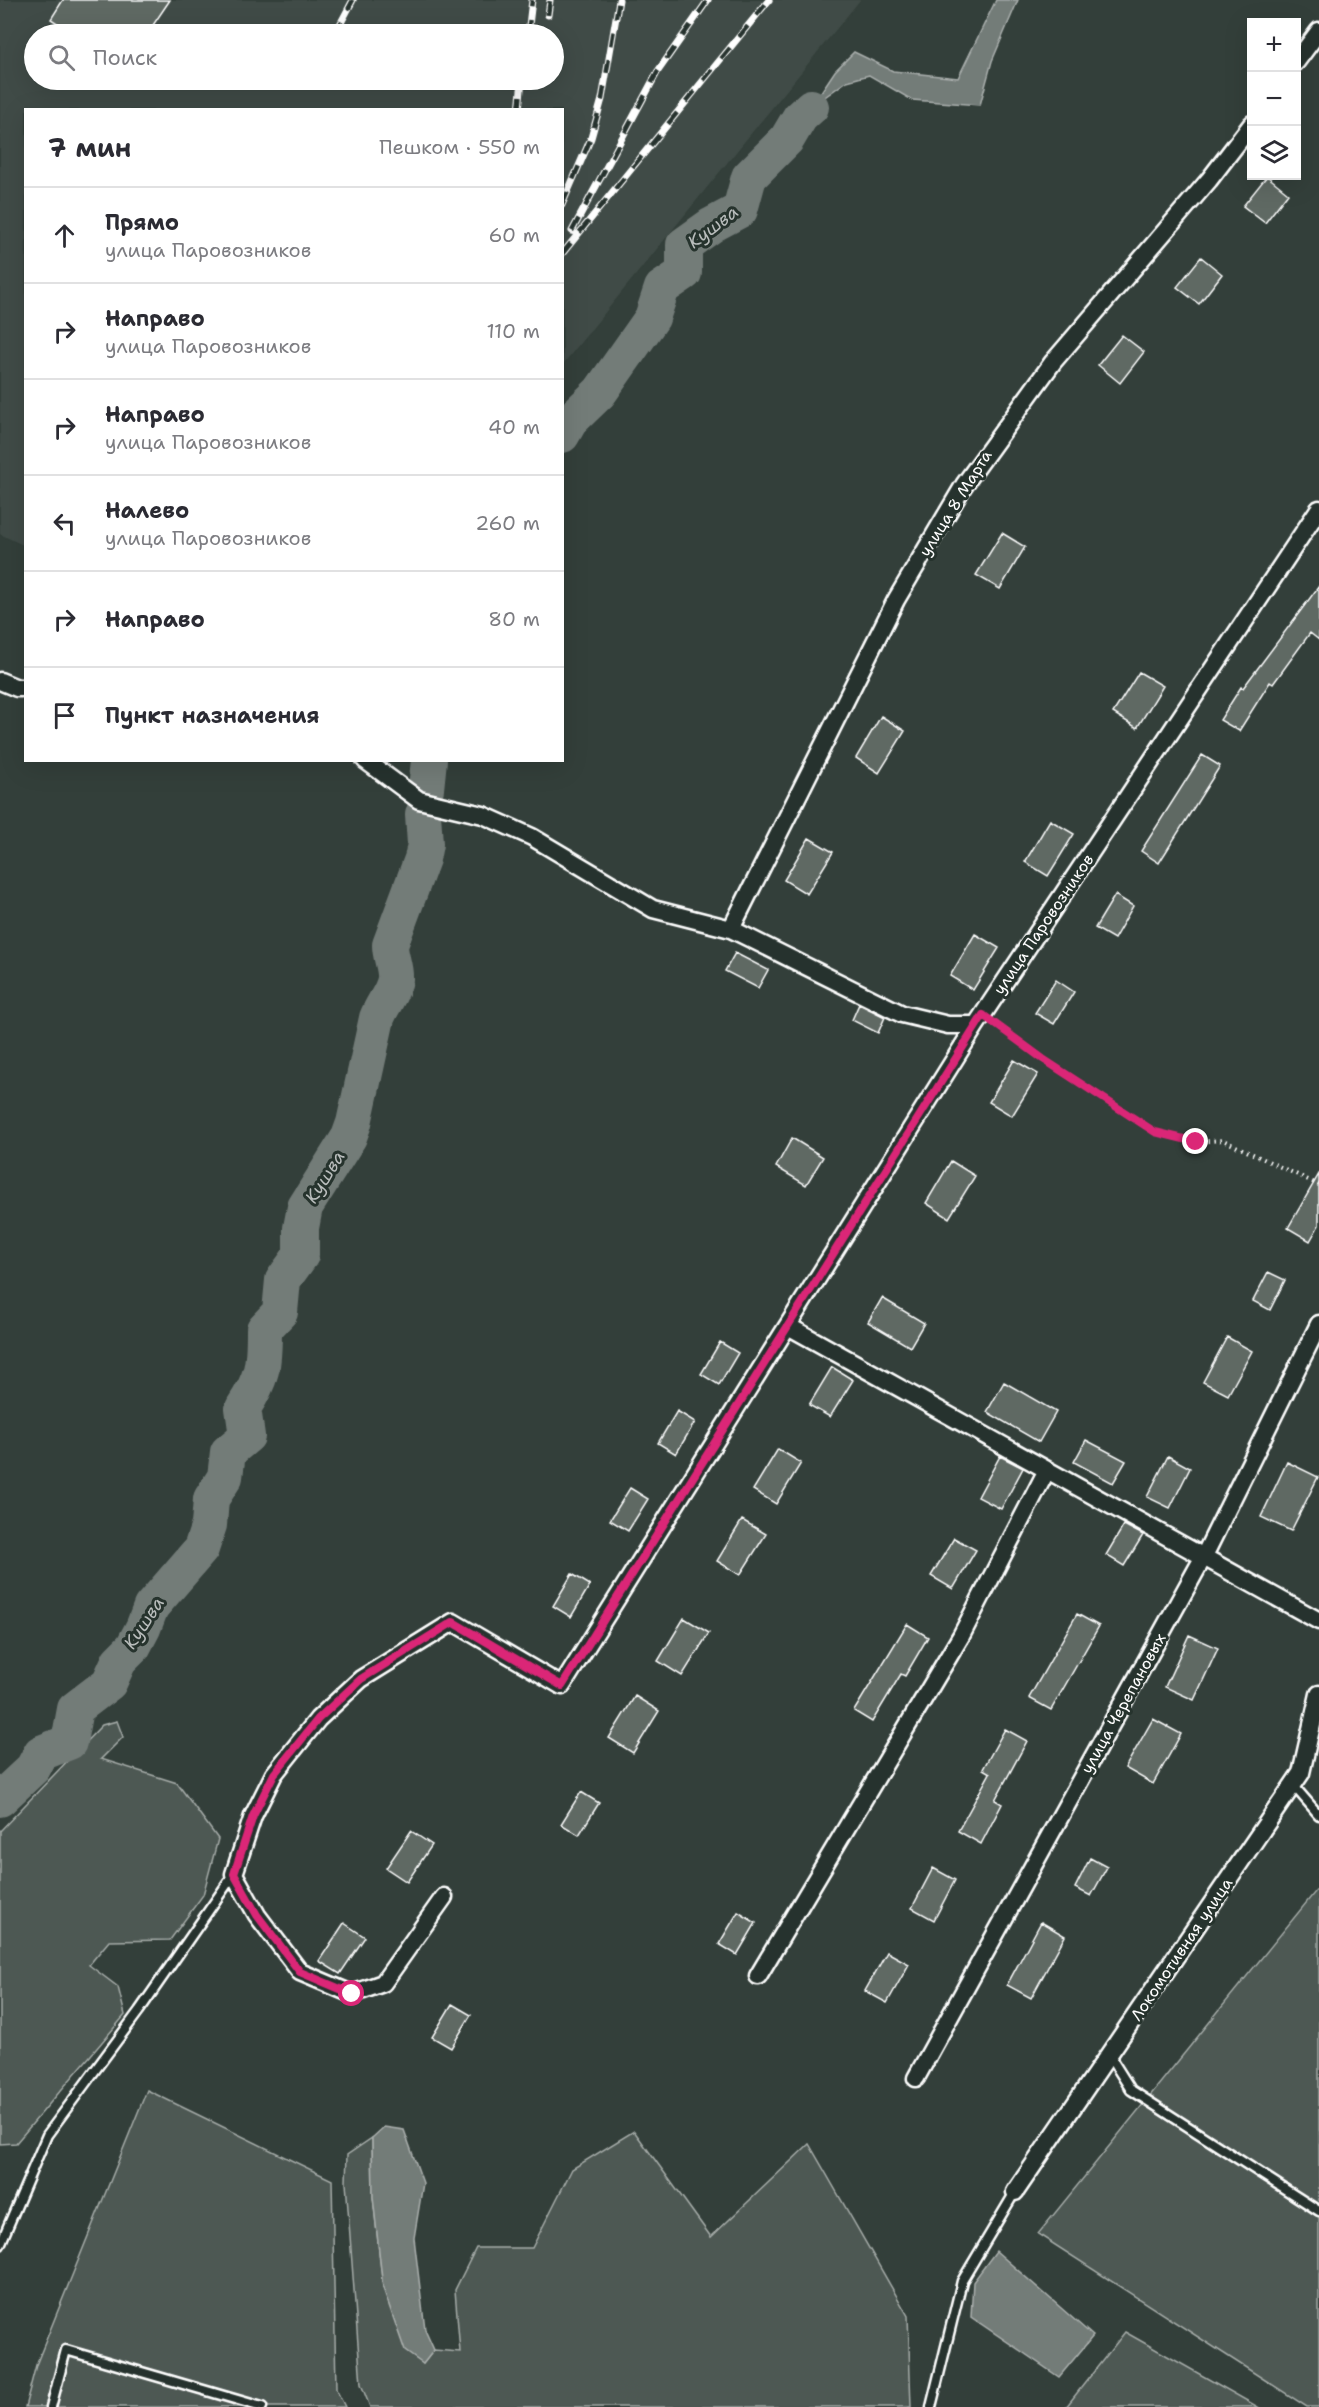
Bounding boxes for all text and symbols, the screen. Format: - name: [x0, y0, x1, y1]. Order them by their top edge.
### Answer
- map controls: [1247, 18, 1301, 180]
- button: +: [1247, 18, 1301, 72]
- search box: [24, 24, 564, 90]
- icon: search: [45, 41, 78, 74]
- text: Поиск: [93, 43, 157, 72]
- button: −: [1247, 72, 1301, 126]
- button: layers: [1247, 126, 1301, 180]
- text: 7 мин: [48, 130, 131, 165]
- text: Пешком · 550 m: [379, 134, 540, 160]
- water label: Кушва: [683, 200, 743, 254]
- text: Прямо: [105, 208, 179, 237]
- icon: ahead: [48, 219, 81, 252]
- text: 60 m: [488, 222, 540, 248]
- text: улица Паровозников: [105, 237, 311, 263]
- text: Направо: [105, 304, 205, 333]
- icon: right: [48, 315, 81, 348]
- text: 110 m: [486, 318, 540, 344]
- text: улица Паровозников: [105, 333, 311, 359]
- text: Направо: [105, 400, 205, 429]
- icon: right: [48, 411, 81, 444]
- text: 40 m: [488, 414, 540, 440]
- text: улица Паровозников: [105, 429, 311, 455]
- street label: улица 8 Марта: [914, 446, 997, 560]
- text: Налево: [105, 496, 189, 525]
- icon: left: [48, 507, 81, 540]
- text: 260 m: [475, 510, 540, 536]
- text: улица Паровозников: [105, 525, 311, 551]
- icon: right: [48, 603, 81, 636]
- text: Направо: [105, 605, 205, 634]
- text: 80 m: [488, 606, 540, 632]
- icon: arrive: [48, 699, 81, 732]
- text: Пункт назначения: [105, 701, 319, 730]
- street label: улица Паровозников: [989, 850, 1098, 999]
- route end: [1182, 1128, 1208, 1154]
- water label: Кушва: [300, 1146, 350, 1208]
- water label: Кушва: [118, 1592, 170, 1654]
- street label: улица Черепановых: [1076, 1629, 1171, 1777]
- street label: Локомотивная улица: [1126, 1874, 1237, 2025]
- route start: [338, 1980, 364, 2006]

